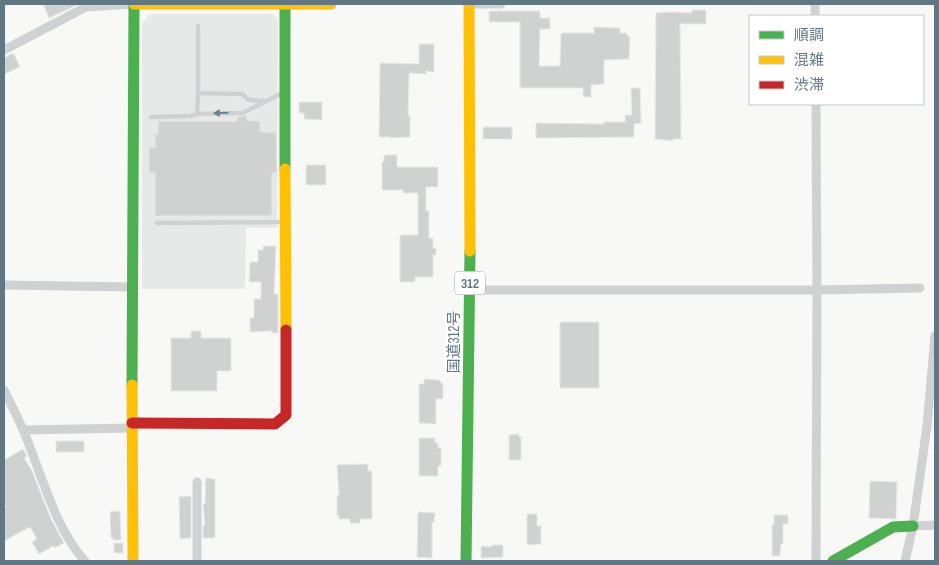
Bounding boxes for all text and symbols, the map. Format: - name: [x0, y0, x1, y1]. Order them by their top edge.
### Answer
- legend: [749, 15, 924, 105]
- text: 順調: [794, 26, 824, 45]
- text: 混雑: [794, 51, 824, 70]
- text: 渋滞: [794, 76, 824, 95]
- one-way arrow: [212, 110, 228, 118]
- road number: 312: [455, 272, 485, 294]
- street label: 国道312号: [445, 311, 464, 373]

